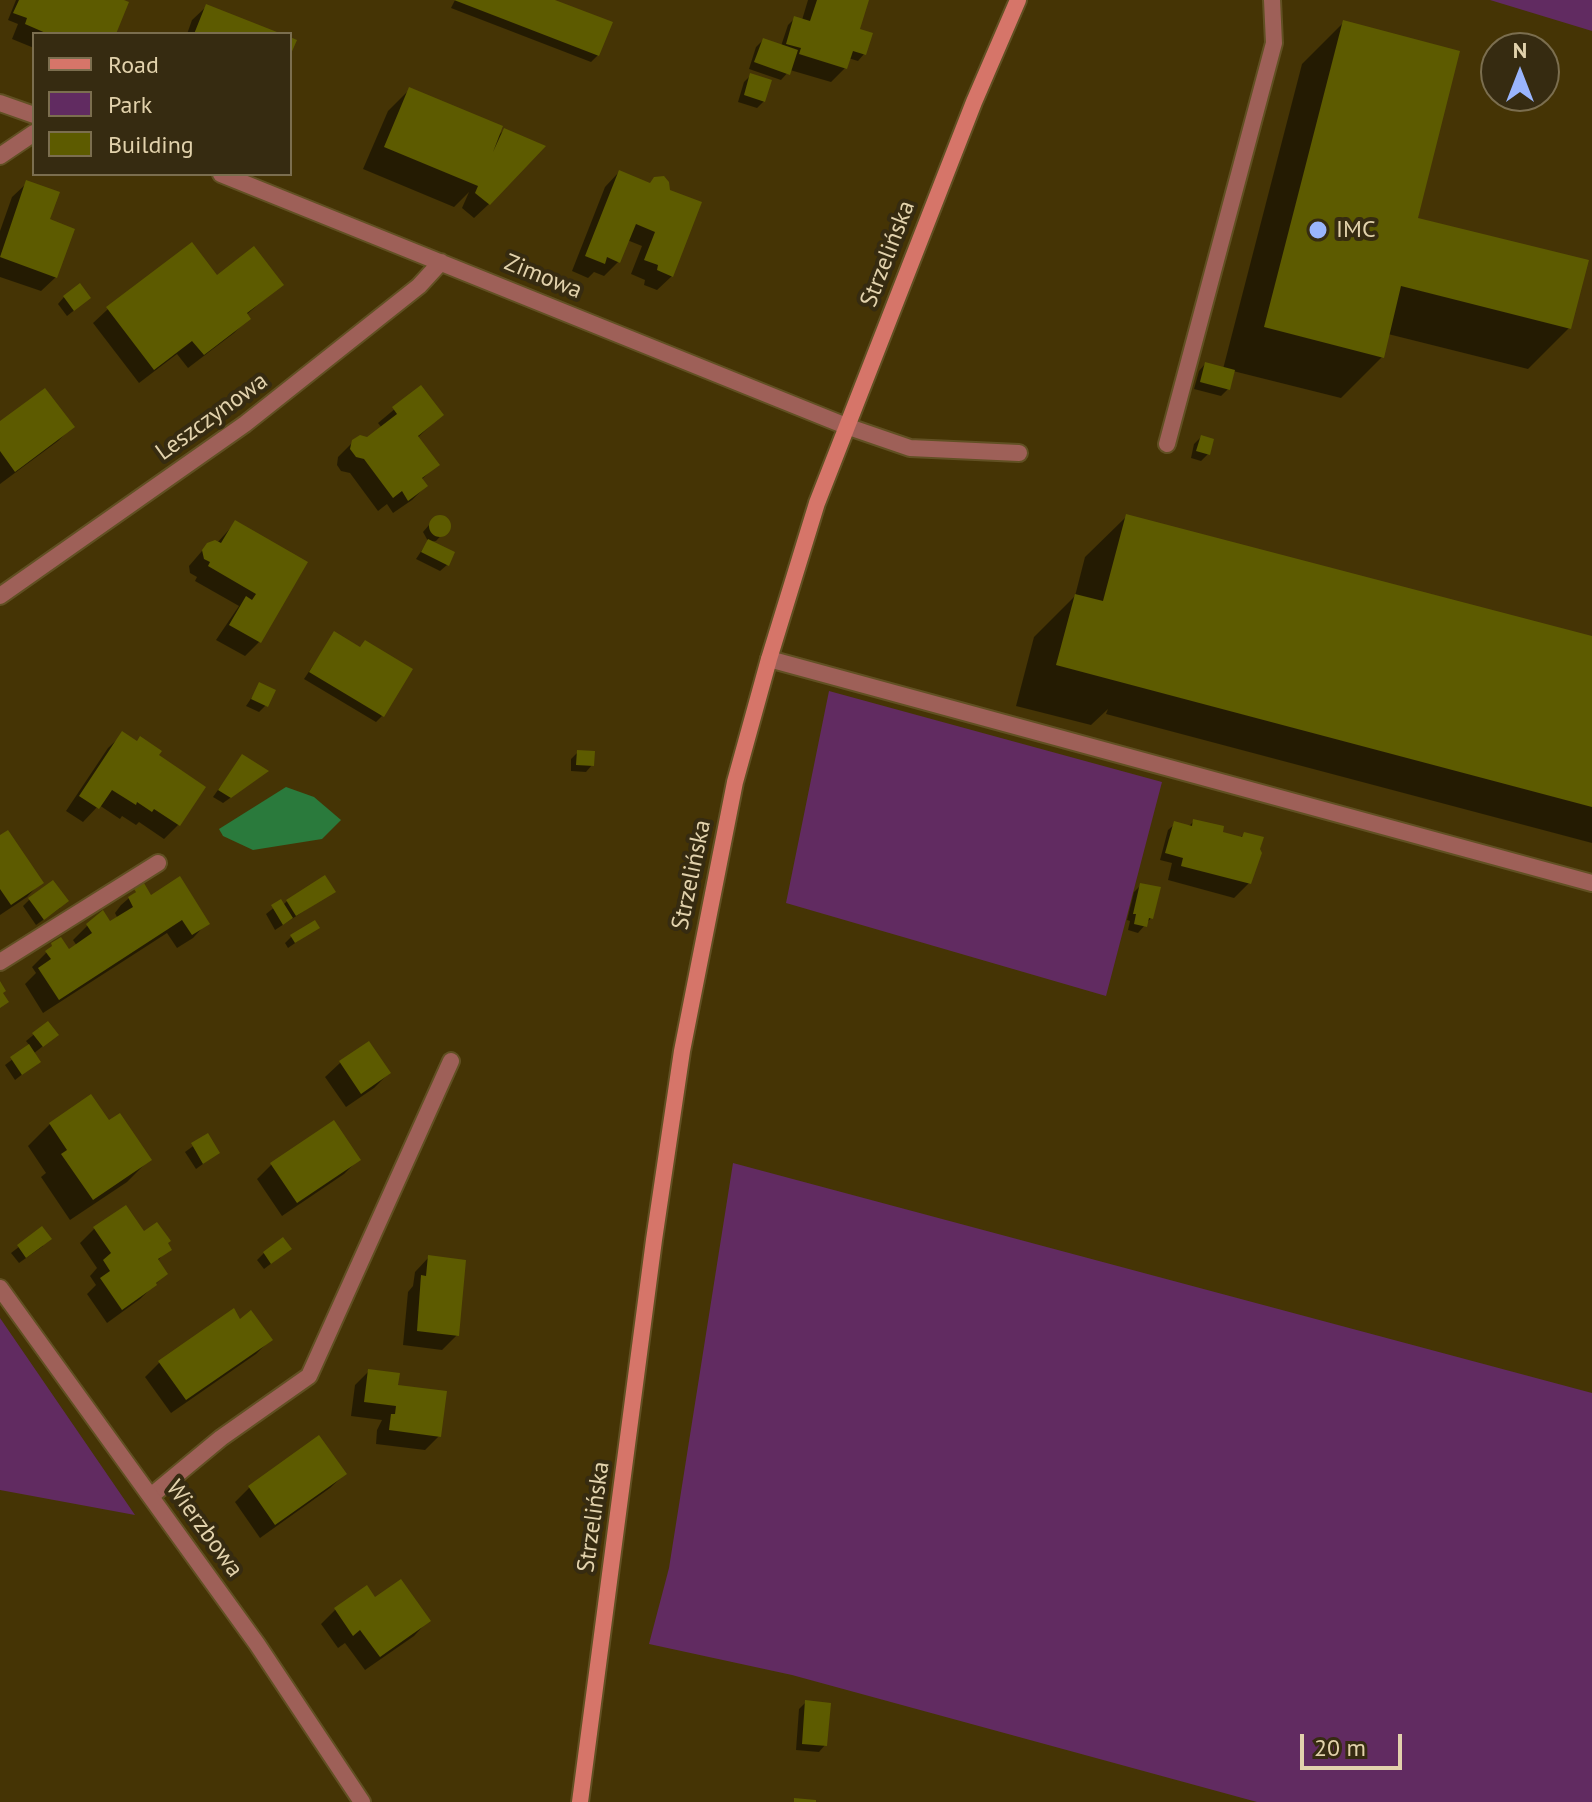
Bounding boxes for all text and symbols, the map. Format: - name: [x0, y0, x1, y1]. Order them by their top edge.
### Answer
- legend: [32, 32, 292, 176]
- north arrow: [1480, 32, 1560, 112]
- text: N: [1513, 36, 1527, 64]
- text: Road: [108, 49, 159, 80]
- text: Park: [108, 89, 152, 120]
- text: Building: [108, 129, 194, 160]
- street label: Strzelińska: [855, 197, 921, 311]
- place label: IMC: [1336, 216, 1376, 244]
- marker: IMC: [1307, 219, 1329, 241]
- street label: Zimowa: [500, 248, 586, 306]
- street label: Leszczynowa: [151, 367, 273, 467]
- street label: Strzelińska: [666, 817, 718, 933]
- street label: Strzelińska: [572, 1460, 616, 1574]
- street label: Wierzbowa: [159, 1475, 249, 1583]
- scale bar: [1304, 1718, 1406, 1768]
- text: 20 m: [1314, 1732, 1366, 1763]

